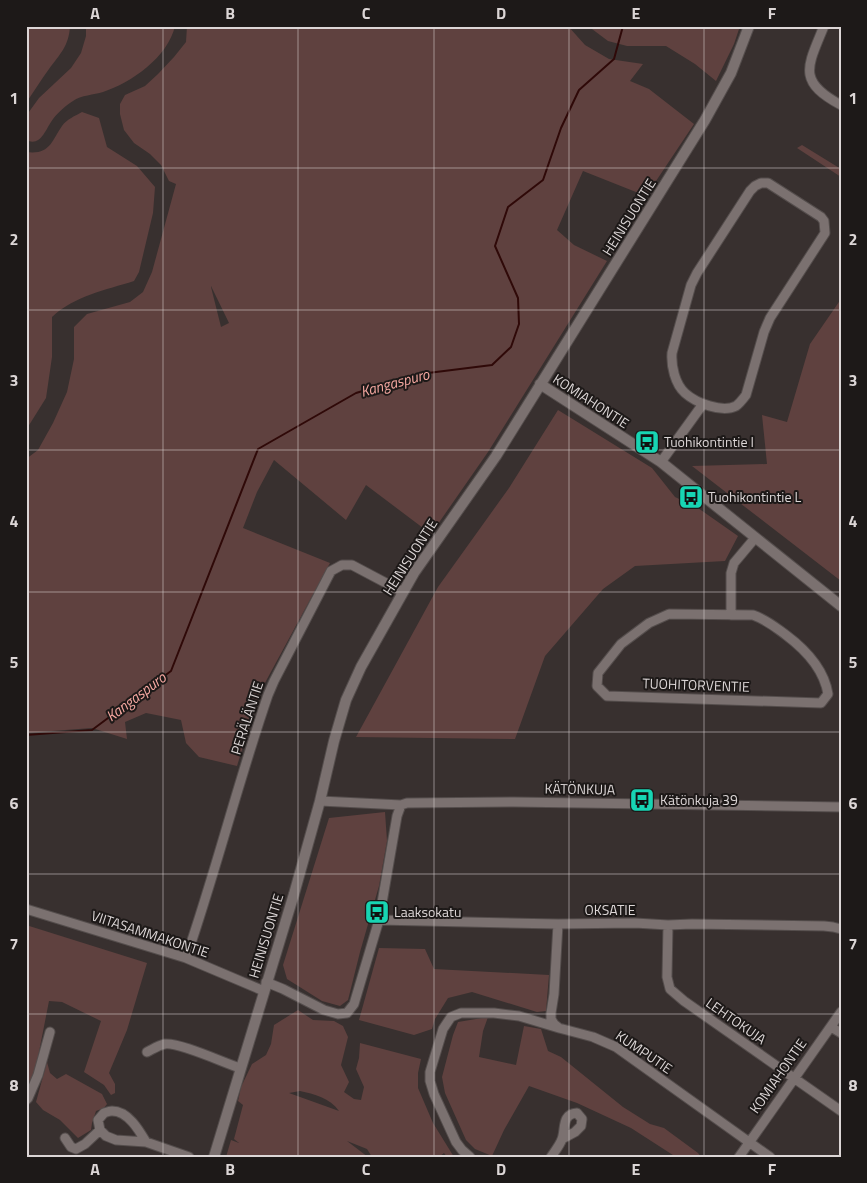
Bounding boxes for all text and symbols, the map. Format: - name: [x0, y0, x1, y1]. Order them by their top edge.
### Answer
- text: A: [90, 1, 100, 25]
- text: B: [225, 1, 235, 25]
- text: C: [362, 1, 371, 25]
- text: D: [496, 1, 506, 25]
- text: E: [632, 1, 641, 25]
- text: F: [768, 1, 777, 25]
- text: 1: [10, 86, 18, 110]
- text: 1: [849, 86, 857, 110]
- street label: HEINISUONTIE: [597, 174, 661, 259]
- text: 2: [10, 227, 18, 251]
- text: 2: [849, 227, 857, 251]
- water label: Kangaspuro: [358, 362, 432, 403]
- text: 3: [10, 368, 18, 392]
- street label: KOMIAHONTIE: [549, 368, 634, 433]
- text: 3: [849, 368, 857, 392]
- bus stop icon: Tuohikontintie I: [634, 429, 660, 455]
- place label: Tuohikontintie I: [664, 431, 754, 452]
- bus stop icon: Tuohikontintie L: [678, 484, 704, 510]
- place label: Tuohikontintie L: [708, 486, 802, 507]
- text: 4: [10, 509, 19, 533]
- text: 4: [849, 509, 858, 533]
- street label: HEINISUONTIE: [377, 514, 442, 599]
- text: 5: [10, 650, 19, 674]
- text: 5: [849, 650, 858, 674]
- water label: Kangaspuro: [101, 666, 171, 727]
- street label: TUOHITORVENTIE: [642, 672, 750, 697]
- street label: PERÄLÄNTIE: [225, 678, 268, 757]
- street label: KÄTÖNKUJA: [545, 777, 616, 800]
- bus stop icon: Kätönkuja 39: [629, 787, 655, 813]
- place label: Kätönkuja 39: [660, 789, 738, 810]
- text: 6: [10, 791, 19, 815]
- text: 6: [849, 791, 858, 815]
- street label: HEINISUONTIE: [243, 891, 288, 981]
- bus stop icon: Laaksokatu: [364, 899, 390, 925]
- street label: OKSATIE: [585, 899, 636, 920]
- place label: Laaksokatu: [394, 901, 461, 922]
- street label: VIITASAMMAKONTIE: [89, 905, 212, 963]
- text: 7: [10, 932, 18, 956]
- text: 7: [849, 932, 857, 956]
- street label: LEHTOKUJA: [702, 992, 771, 1049]
- street label: KUMPUTIE: [612, 1025, 677, 1078]
- street label: KOMIAHONTIE: [744, 1034, 811, 1117]
- text: 8: [10, 1073, 19, 1097]
- text: 8: [849, 1073, 858, 1097]
- text: A: [90, 1157, 100, 1181]
- text: B: [225, 1157, 235, 1181]
- text: C: [362, 1157, 371, 1181]
- text: D: [496, 1157, 506, 1181]
- text: E: [632, 1157, 641, 1181]
- text: F: [768, 1157, 777, 1181]

